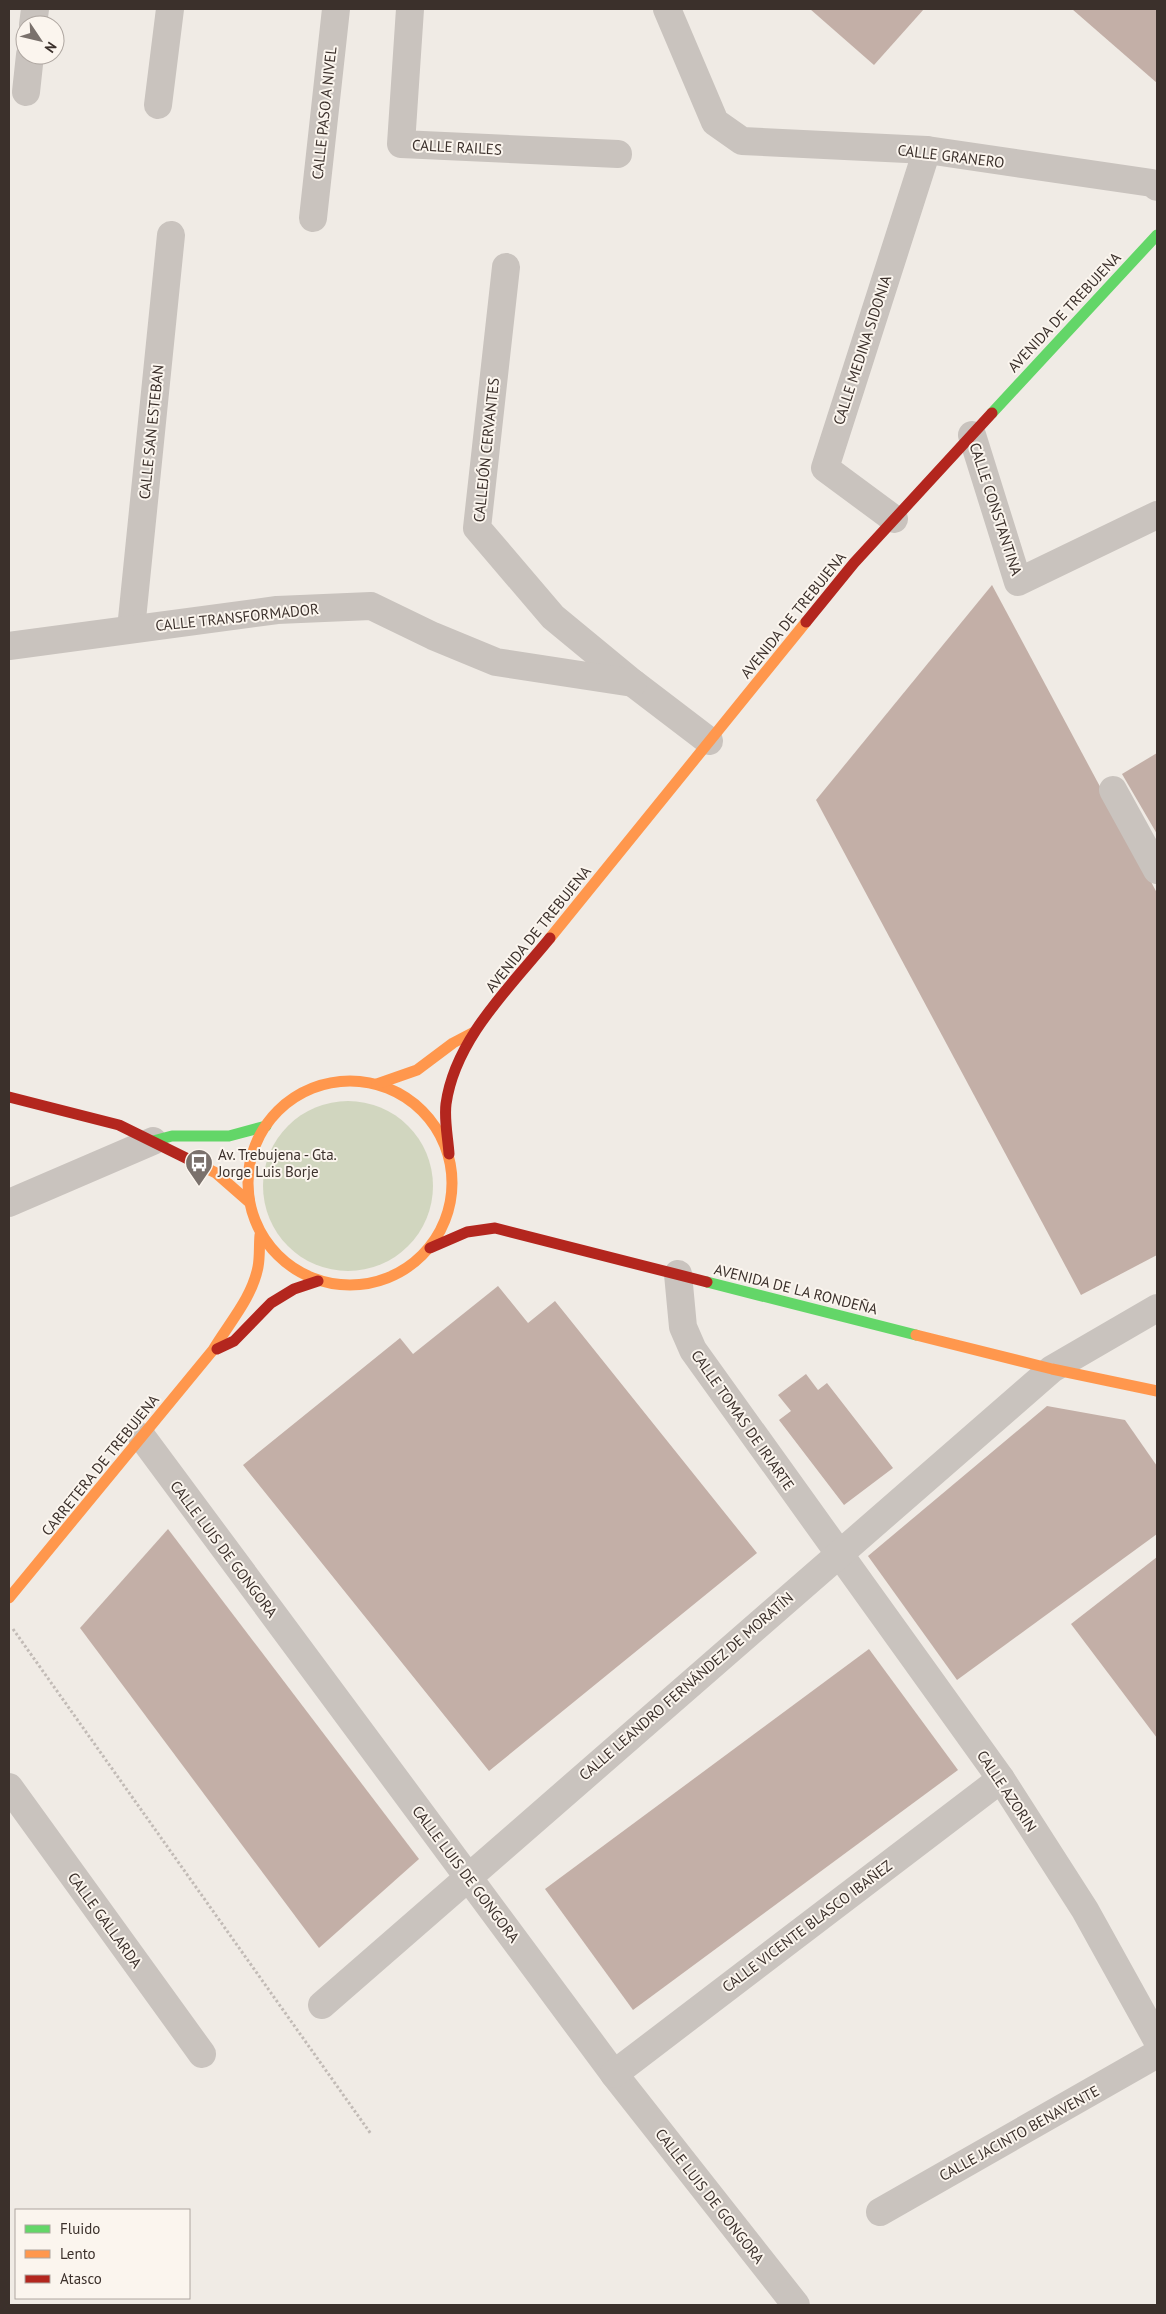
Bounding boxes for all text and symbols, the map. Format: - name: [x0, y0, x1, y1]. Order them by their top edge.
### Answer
- north arrow: [15, 15, 65, 65]
- text: N: [41, 39, 61, 56]
- street label: CALLE PASO A NIVEL: [308, 45, 340, 180]
- street label: CALLE RAILES: [412, 135, 502, 159]
- street label: CALLE GRANERO: [896, 140, 1006, 172]
- street label: AVENIDA DE TREBUJENA: [1003, 248, 1125, 376]
- street label: CALLE MEDINA SIDONIA: [829, 272, 895, 427]
- street label: CALLE SAN ESTEBAN: [134, 364, 168, 500]
- street label: CALLEJÓN CERVANTES: [469, 377, 503, 523]
- street label: CALLE CONSTANTINA: [966, 440, 1027, 578]
- street label: AVENIDA DE TREBUJENA: [736, 548, 850, 682]
- street label: CALLE TRANSFORMADOR: [154, 599, 320, 635]
- street label: AVENIDA DE TREBUJENA: [481, 862, 595, 996]
- place label: Av. Trebujena - Gta. Jorge Luis Borje: [217, 1145, 337, 1181]
- bus stop icon: Av. Trebujena - Gta. Jorge Luis Borje: [184, 1148, 214, 1187]
- street label: AVENIDA DE LA RONDEÑA: [712, 1259, 880, 1319]
- street label: CALLE TOMAS DE IRIARTE: [687, 1346, 799, 1494]
- street label: CARRETERA DE TREBUJENA: [37, 1390, 163, 1540]
- street label: CALLE LUIS DE GONGORA: [166, 1477, 282, 1621]
- street label: CALLE LEANDRO FERNÁNDEZ DE MORATÍN: [575, 1588, 797, 1784]
- street label: CALLE AZORIN: [973, 1747, 1041, 1835]
- street label: CALLE LUIS DE GONGORA: [408, 1802, 524, 1946]
- street label: CALLE VICENTE BLASCO IBAÑEZ: [718, 1856, 896, 1996]
- street label: CALLE GALLARDA: [64, 1868, 146, 1972]
- street label: CALLE JACINTO BENAVENTE: [936, 2081, 1102, 2185]
- street label: CALLE LUIS DE GONGORA: [651, 2125, 769, 2268]
- legend: [15, 2209, 190, 2299]
- text: Fluido: [60, 2219, 100, 2238]
- text: Lento: [60, 2244, 96, 2263]
- text: Atasco: [60, 2269, 102, 2288]

